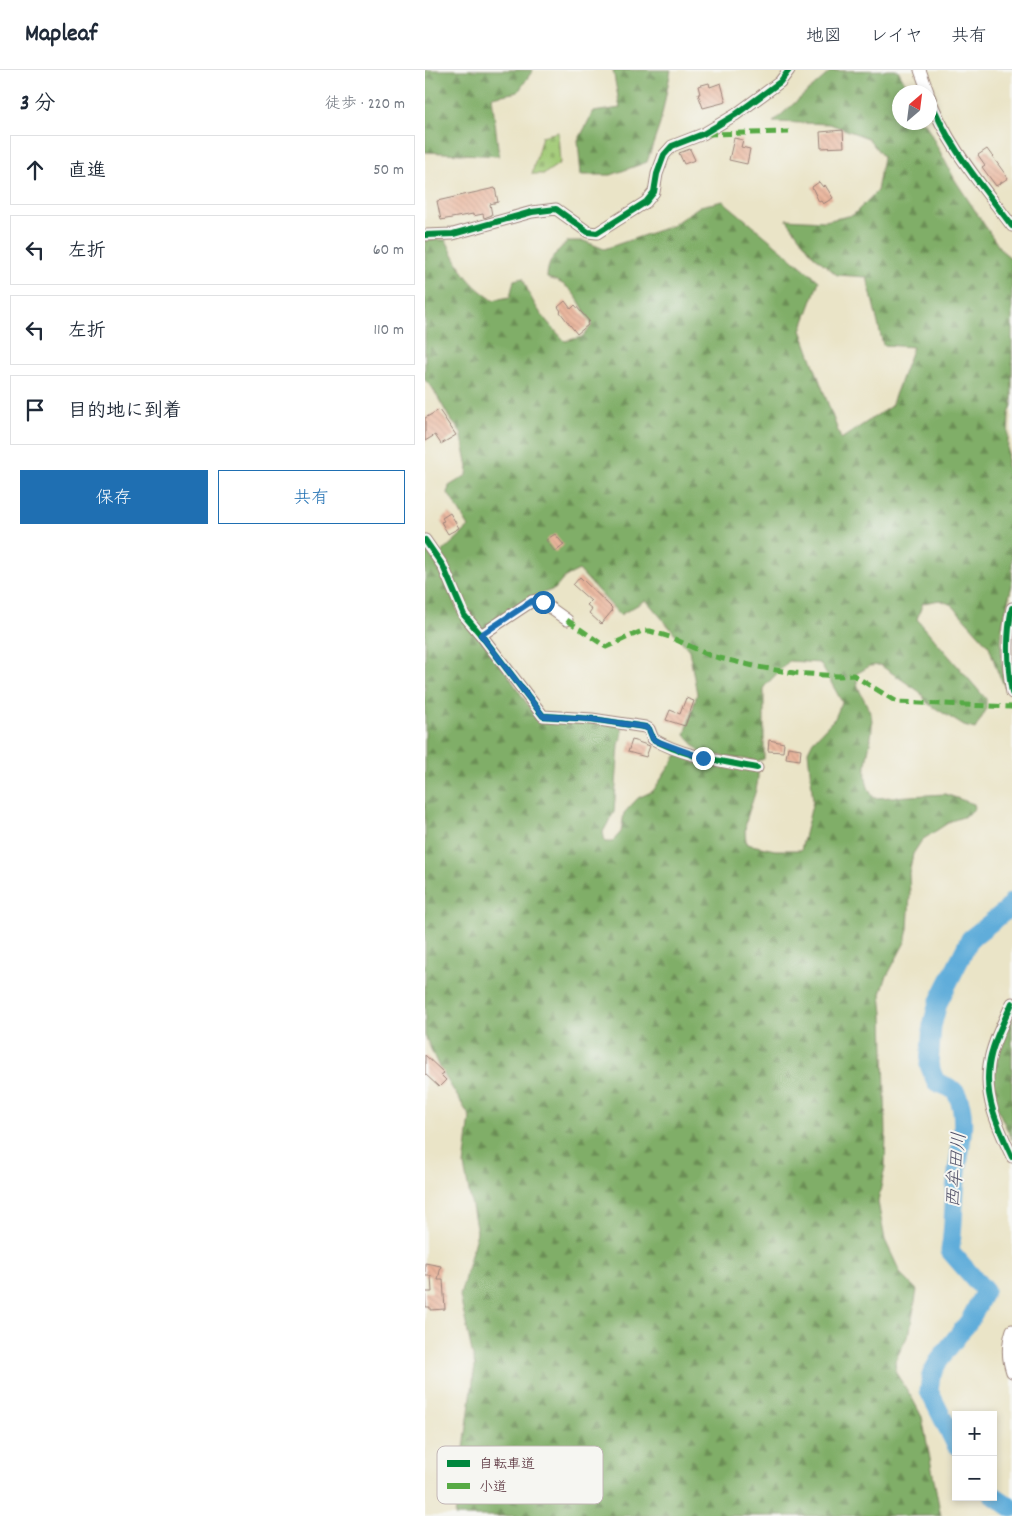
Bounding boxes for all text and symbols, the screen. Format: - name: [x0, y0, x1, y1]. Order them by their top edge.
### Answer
- text: Mapleaf: [25, 18, 97, 52]
- text: 地図: [806, 25, 842, 50]
- text: レイヤ: [870, 25, 923, 50]
- text: 共有: [951, 25, 987, 50]
- north arrow: [892, 85, 937, 130]
- text: 3 分: [20, 90, 55, 120]
- text: 徒歩 · 220 m: [325, 93, 405, 116]
- icon: ahead: [21, 156, 49, 184]
- text: 直進: [68, 159, 106, 186]
- text: 50 m: [373, 159, 404, 182]
- icon: left: [21, 236, 49, 264]
- text: 左折: [68, 239, 106, 266]
- text: 60 m: [373, 239, 404, 262]
- icon: left: [21, 316, 49, 344]
- text: 左折: [68, 319, 106, 346]
- text: 110 m: [374, 319, 404, 342]
- icon: arrive: [21, 396, 49, 424]
- text: 目的地に到着: [68, 399, 182, 426]
- button: 保存: [20, 470, 208, 524]
- button: 共有: [218, 470, 405, 524]
- route start: [532, 591, 555, 614]
- route end: [692, 747, 715, 770]
- water label: 西牟田川: [941, 1131, 975, 1209]
- map controls: [952, 1411, 997, 1501]
- button: +: [952, 1411, 997, 1456]
- legend: [437, 1446, 603, 1504]
- text: 自転車道: [479, 1455, 535, 1475]
- button: −: [952, 1456, 997, 1501]
- text: 小道: [479, 1478, 507, 1498]

